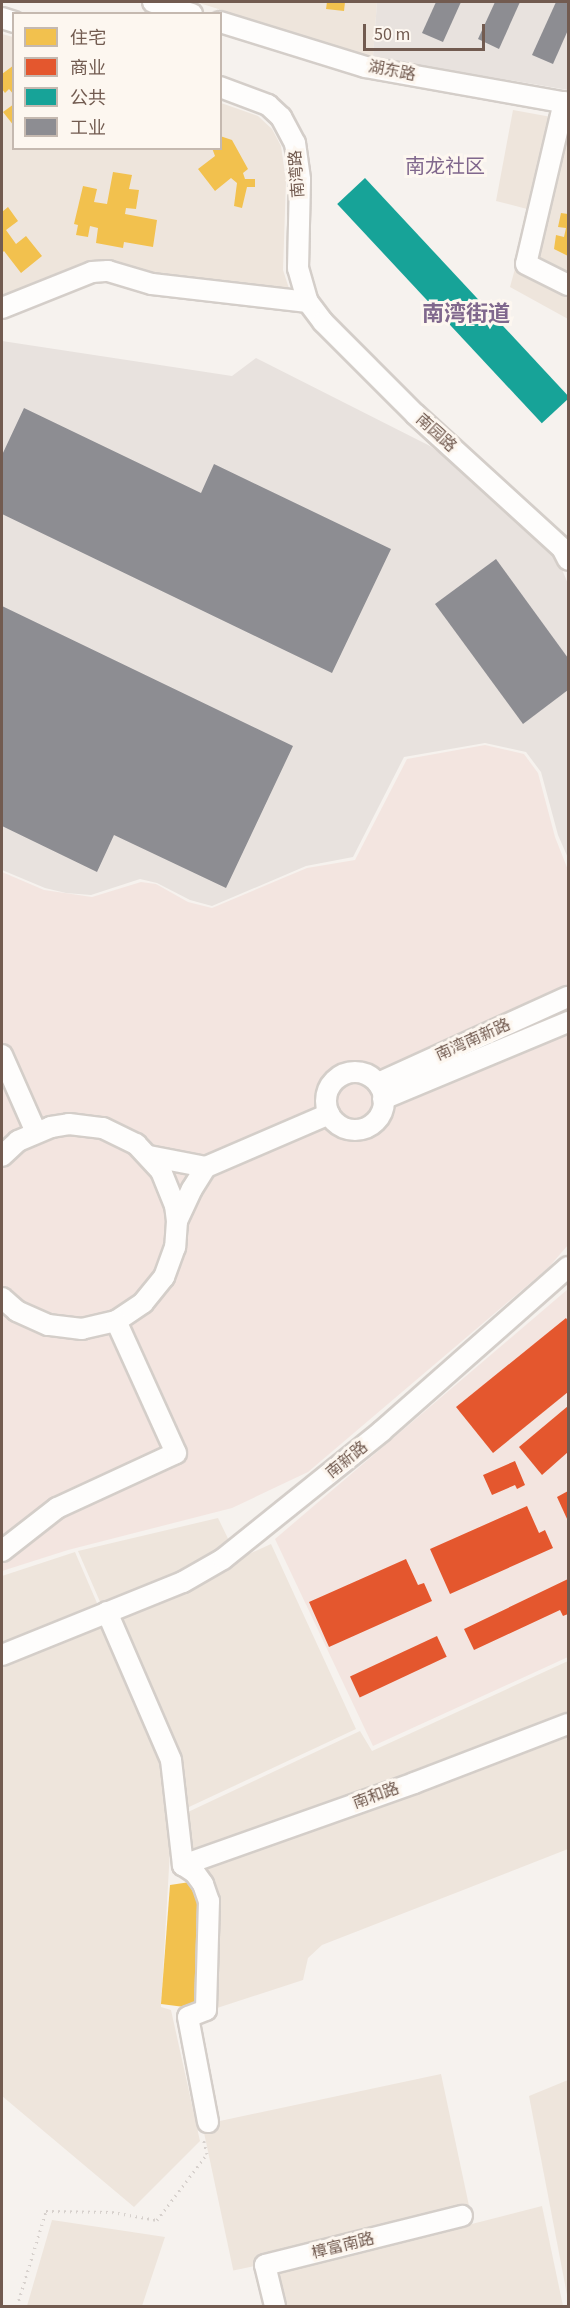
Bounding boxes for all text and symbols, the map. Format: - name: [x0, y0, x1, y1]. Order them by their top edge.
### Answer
- legend: [12, 12, 222, 150]
- scale bar: [366, 12, 488, 50]
- text: 50 m: [374, 22, 410, 47]
- text: 住宅: [70, 26, 106, 51]
- text: 商业: [70, 56, 106, 81]
- street label: 湖东路: [367, 57, 417, 85]
- text: 公共: [70, 86, 106, 111]
- text: 工业: [70, 116, 106, 141]
- street label: 南湾路: [286, 149, 308, 199]
- district label: 南龙社区: [405, 155, 485, 179]
- district label: 南湾街道: [422, 302, 510, 328]
- street label: 南园路: [412, 410, 460, 456]
- street label: 南湾南新路: [433, 1015, 513, 1065]
- street label: 南新路: [322, 1437, 372, 1483]
- street label: 南和路: [350, 1779, 402, 1813]
- street label: 樟富南路: [310, 2229, 376, 2263]

